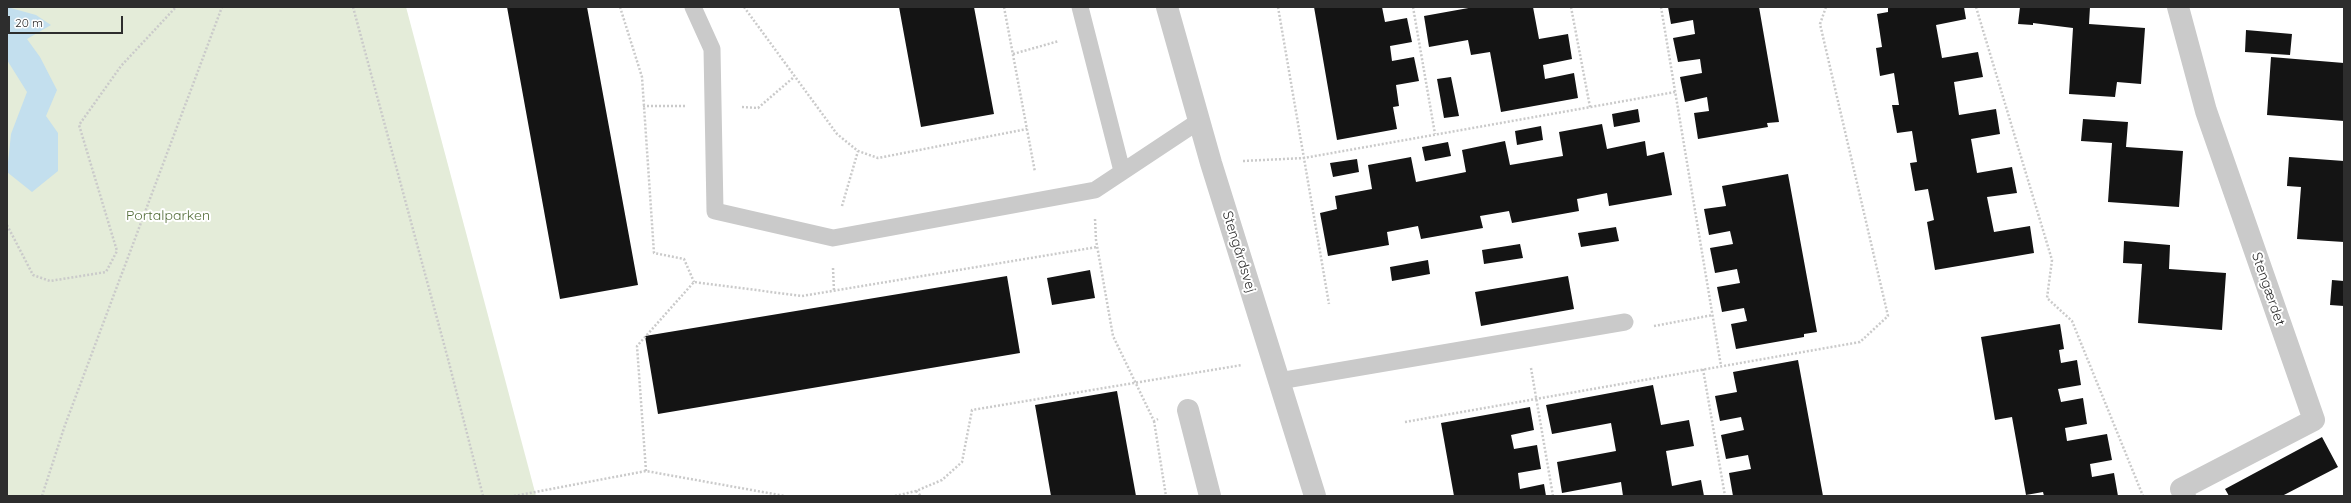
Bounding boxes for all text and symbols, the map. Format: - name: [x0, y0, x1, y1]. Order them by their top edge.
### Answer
- scale bar: [10, 8, 125, 34]
- text: 20 m: [15, 15, 43, 30]
- park label: Portalparken: [126, 208, 210, 224]
- street label: Stengårdsvej: [1219, 209, 1259, 295]
- street label: Stengærdet: [2248, 250, 2288, 328]

